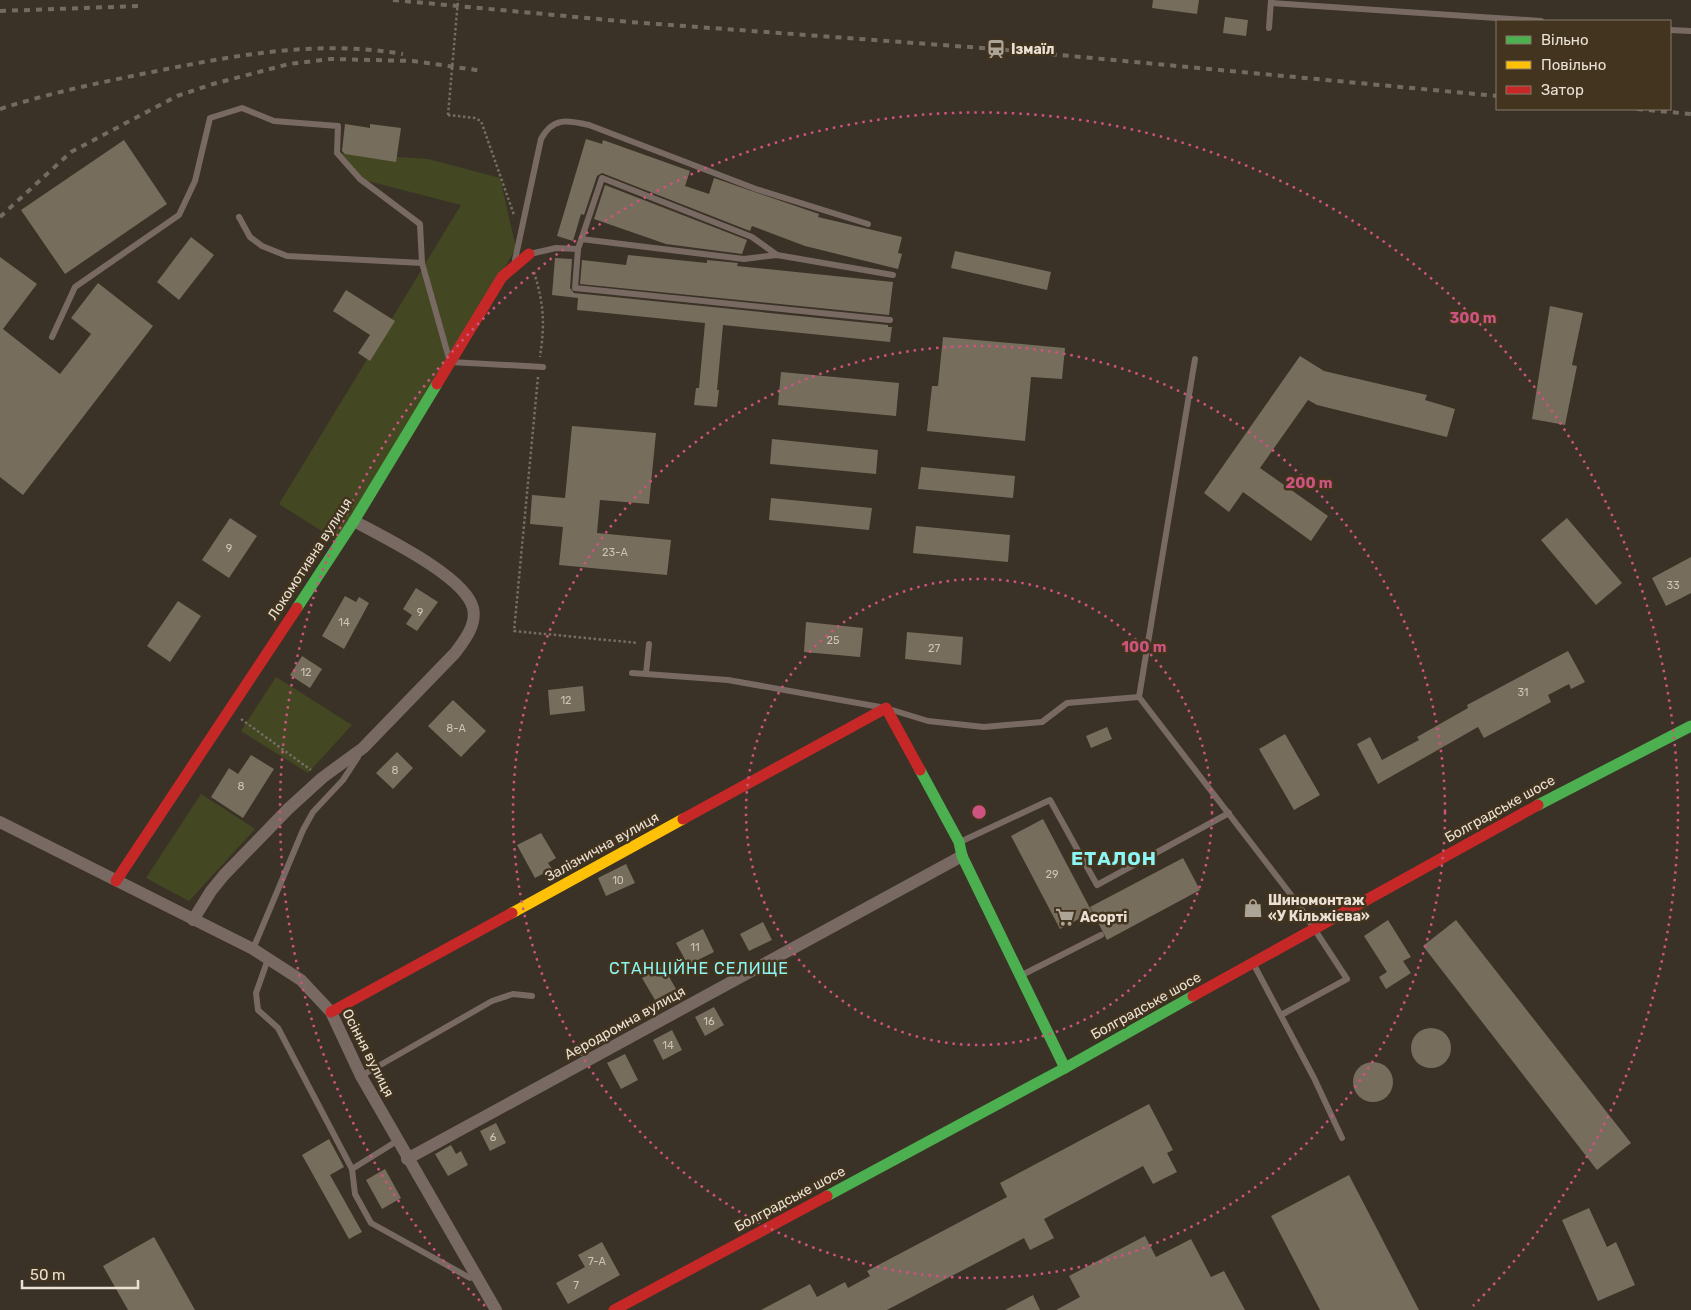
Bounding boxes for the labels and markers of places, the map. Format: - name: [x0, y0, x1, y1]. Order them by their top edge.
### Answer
- station icon: Ізмаїл: [985, 38, 1007, 60]
- place label: Ізмаїл: [1011, 41, 1055, 58]
- centre of rings: [970, 803, 988, 821]
- place label: Шиномонтаж «У Кільжієва»: [1268, 892, 1370, 925]
- shop icon: Шиномонтаж «У Кільжієва»: [1242, 897, 1264, 919]
- supermarket icon: Асорті: [1054, 906, 1076, 928]
- place label: Асорті: [1080, 909, 1127, 926]

